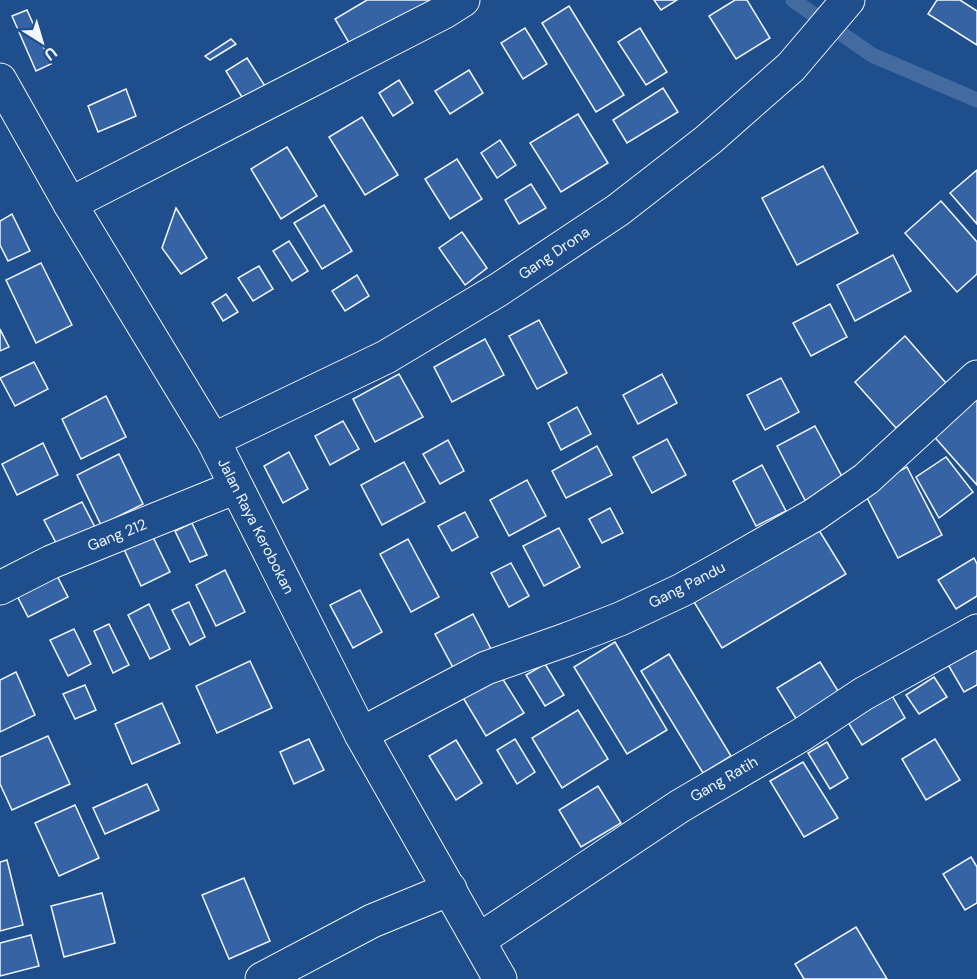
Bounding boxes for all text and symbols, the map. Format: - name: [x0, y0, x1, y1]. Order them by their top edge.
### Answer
- north arrow: [12, 12, 72, 72]
- text: U: [40, 42, 61, 65]
- street label: Gang Drona: [515, 222, 593, 284]
- street label: Jalan Raya Kerobokan: [213, 455, 299, 597]
- street label: Gang 212: [84, 514, 150, 556]
- street label: Gang Pandu: [645, 557, 729, 613]
- street label: Gang Ratih: [686, 752, 762, 806]

